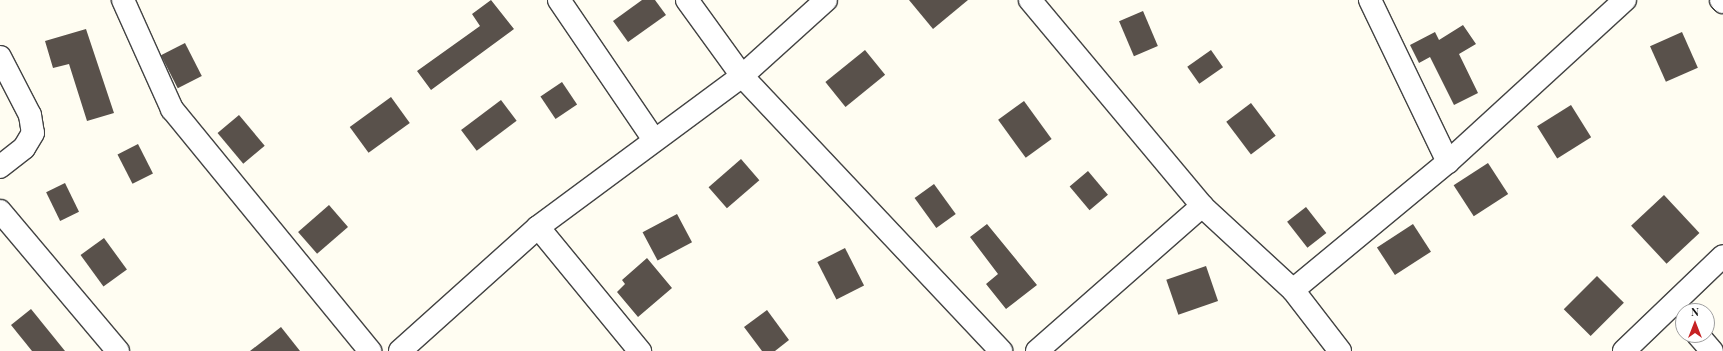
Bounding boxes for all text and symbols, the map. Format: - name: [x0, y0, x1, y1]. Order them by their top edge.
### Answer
- north arrow: [1675, 303, 1715, 343]
- text: N: [1691, 304, 1699, 319]

